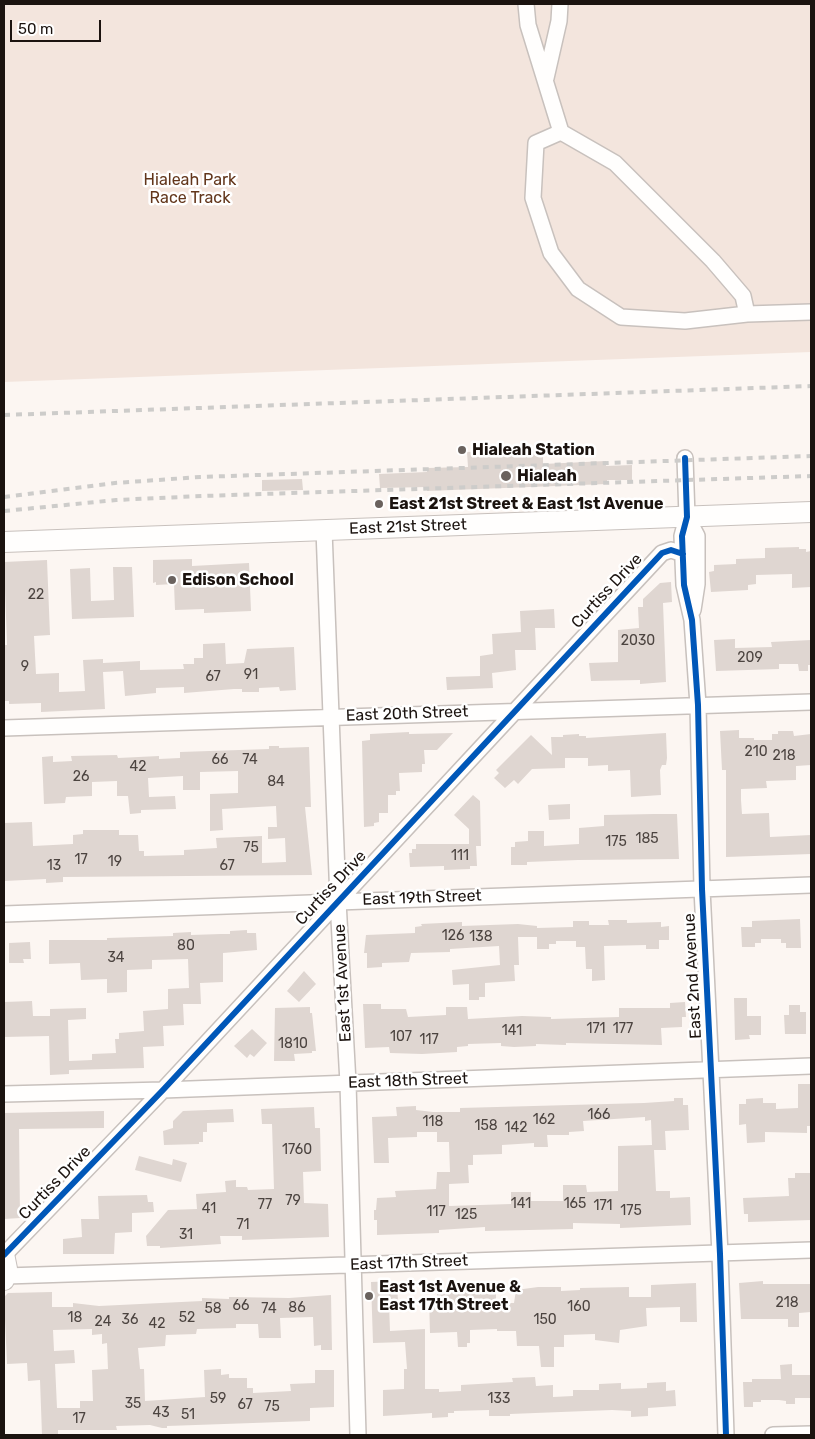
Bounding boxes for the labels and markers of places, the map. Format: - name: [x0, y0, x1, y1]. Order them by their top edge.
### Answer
- place label: Hialeah Station: [472, 440, 595, 460]
- marker: Hialeah Station: [456, 444, 468, 456]
- place label: Hialeah: [517, 466, 577, 486]
- marker: Hialeah: [499, 469, 513, 483]
- place label: East 21st Street & East 1st Avenue: [389, 494, 663, 514]
- marker: East 21st Street & East 1st Avenue: [373, 498, 385, 510]
- place label: Edison School: [182, 570, 294, 590]
- marker: Edison School: [166, 574, 178, 586]
- place label: East 1st Avenue & East 17th Street: [379, 1277, 521, 1315]
- marker: East 1st Avenue & East 17th Street: [363, 1290, 375, 1302]

